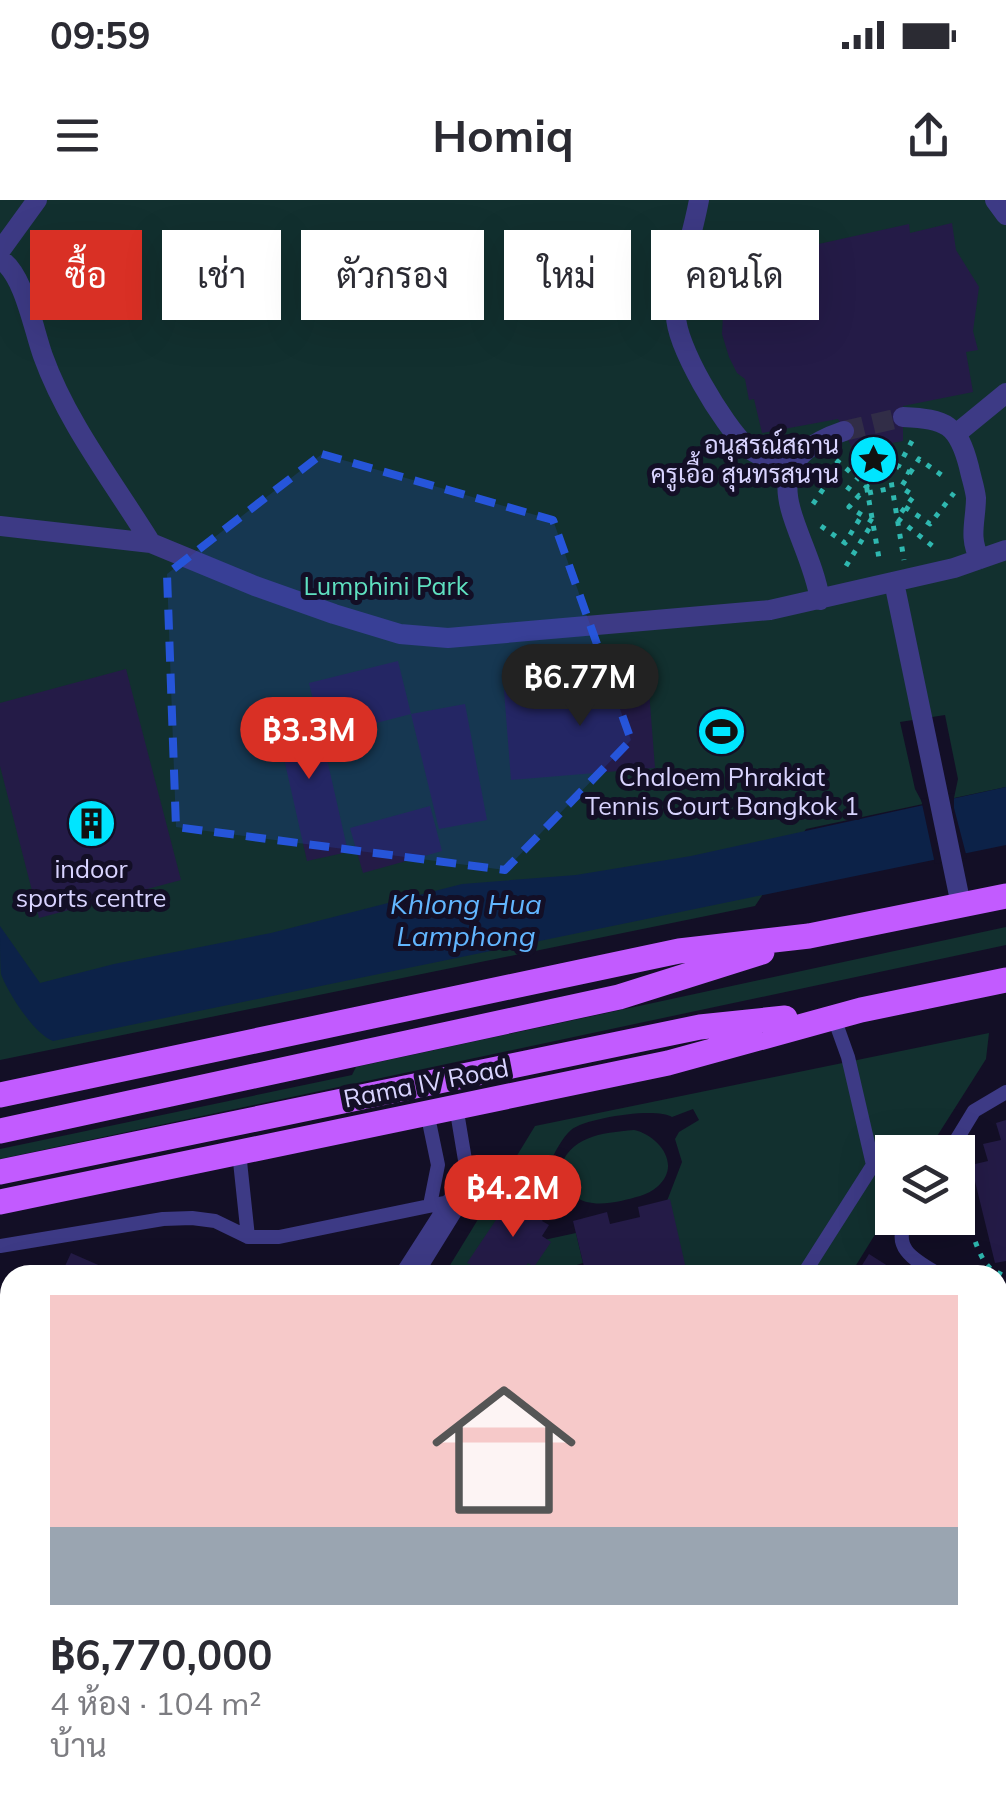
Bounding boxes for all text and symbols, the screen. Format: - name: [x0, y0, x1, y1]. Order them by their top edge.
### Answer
- text: 09:59: [50, 11, 151, 59]
- text: Homiq: [432, 107, 574, 163]
- icon: menu: [50, 108, 105, 163]
- icon: share: [901, 108, 956, 163]
- chip: ซื้อ: [30, 230, 142, 320]
- chip: เช่า: [162, 230, 281, 320]
- chip: ตัวกรอง: [301, 230, 484, 320]
- chip: ใหม่: [504, 230, 631, 320]
- chip: คอนโด: [651, 230, 819, 320]
- place label: อนุสรณ์สถาน ครูเอื้อ สุนทรสนาน: [651, 428, 839, 492]
- place icon: อนุสรณ์สถาน ครูเอื้อ สุนทรสนาน: [848, 433, 900, 485]
- park label: Lumphini Park: [303, 570, 470, 601]
- pin: ฿6.77M: [499, 644, 661, 729]
- text: ฿6.77M: [524, 656, 636, 696]
- pin: ฿3.3M: [239, 697, 379, 782]
- sports icon: Chaloem Phrakiat Tennis Court Bangkok 1: [696, 705, 748, 757]
- text: ฿3.3M: [262, 709, 356, 749]
- place label: Chaloem Phrakiat Tennis Court Bangkok 1: [585, 761, 859, 821]
- building icon: indoor sports centre: [65, 797, 117, 849]
- place label: indoor sports centre: [16, 853, 166, 913]
- water label: Khlong Hua Lamphong: [390, 886, 542, 953]
- street label: Rama IV Road: [341, 1051, 511, 1114]
- map controls: [875, 1135, 975, 1235]
- button: layers: [875, 1135, 975, 1235]
- pin: ฿4.2M: [443, 1155, 583, 1240]
- text: ฿4.2M: [466, 1167, 560, 1207]
- icon: home: [414, 1360, 594, 1540]
- text: ฿6,770,000: [50, 1628, 273, 1681]
- text: 4 ห้อง · 104 m²: [50, 1683, 262, 1723]
- text: บ้าน: [50, 1725, 107, 1765]

